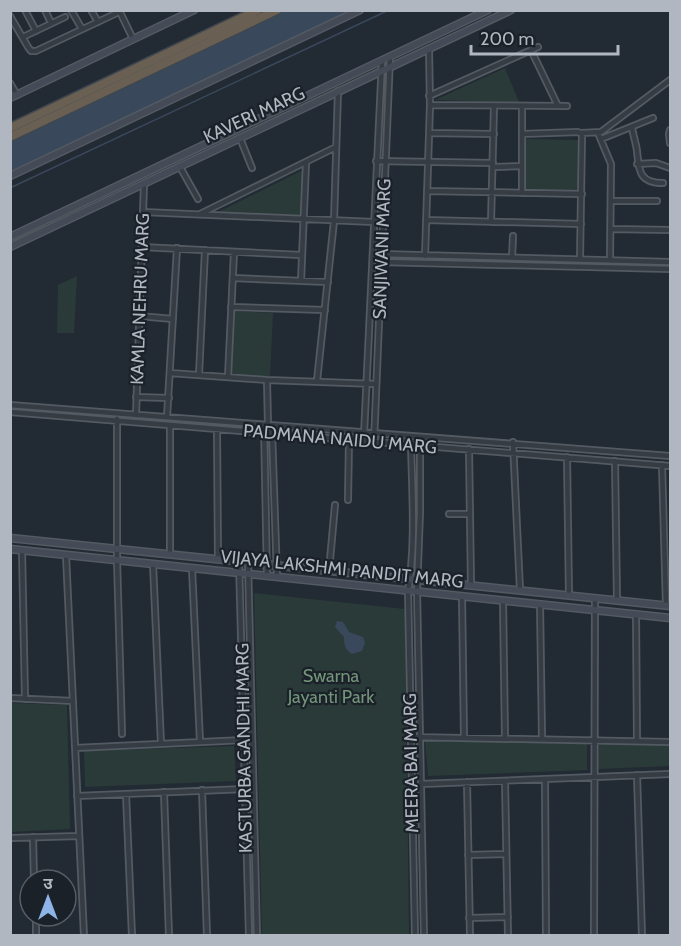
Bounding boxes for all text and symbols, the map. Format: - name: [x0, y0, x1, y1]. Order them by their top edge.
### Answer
- scale bar: [471, 18, 618, 56]
- text: 200 m: [480, 28, 534, 50]
- street label: KAVERI MARG: [200, 82, 308, 148]
- street label: SANJIWANI MARG: [369, 178, 395, 320]
- street label: KAMLA NEHRU MARG: [126, 213, 154, 385]
- street label: PADMANA NAIDU MARG: [242, 420, 438, 458]
- street label: VIJAYA LAKSHMI PANDIT MARG: [219, 545, 465, 593]
- street label: KASTURBA GANDHI MARG: [231, 643, 257, 853]
- park label: Swarna Jayanti Park: [287, 665, 375, 708]
- street label: MEERA BAI MARG: [399, 693, 423, 833]
- north arrow: [18, 868, 78, 928]
- text: उ: [43, 874, 53, 893]

